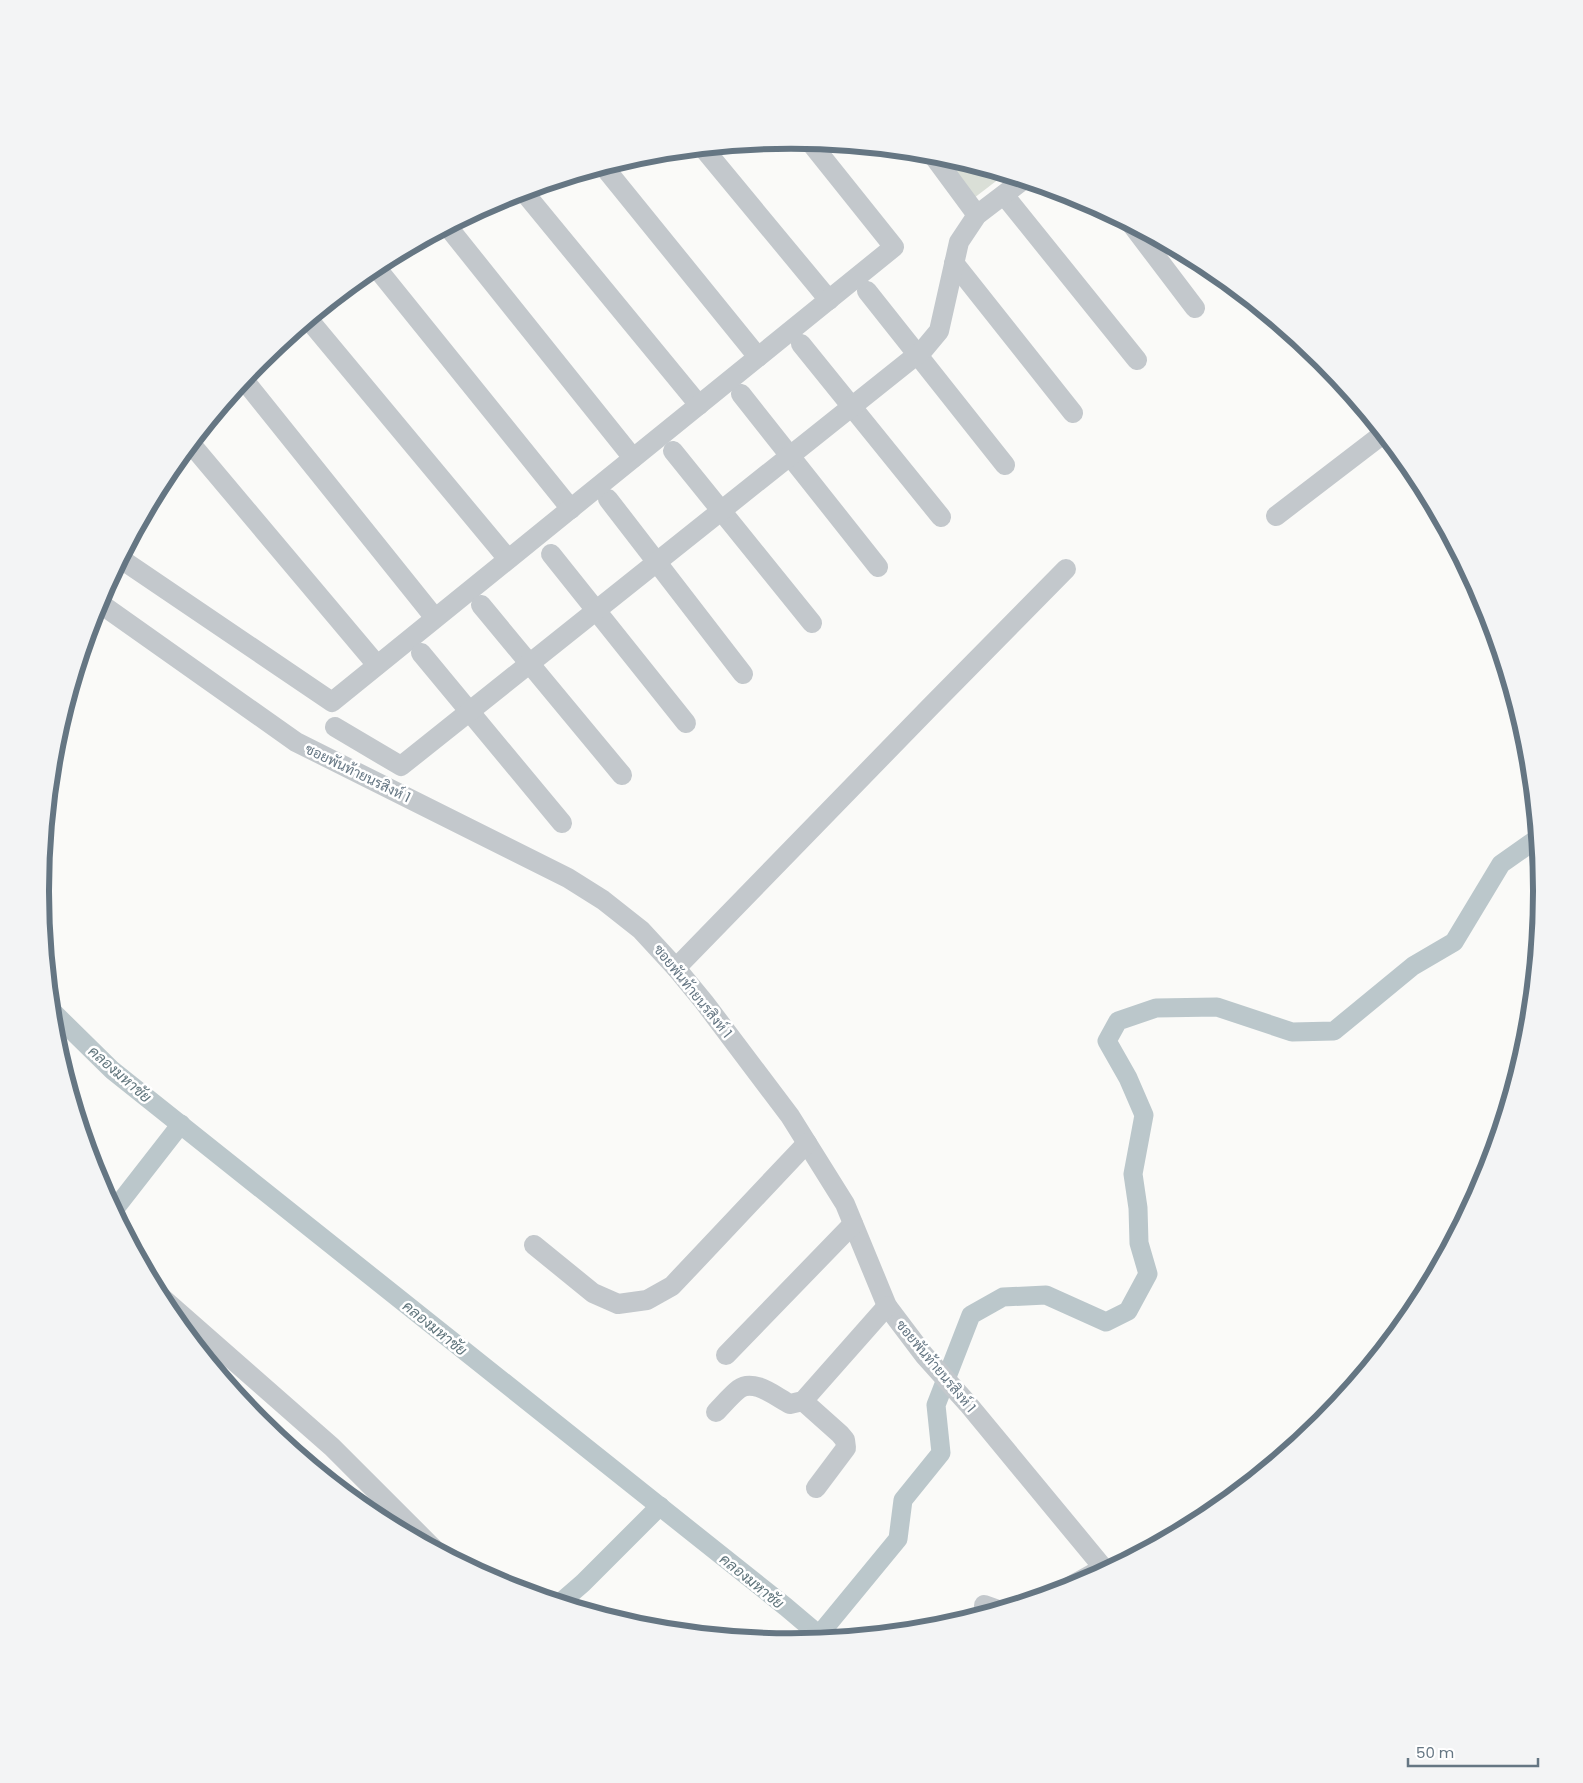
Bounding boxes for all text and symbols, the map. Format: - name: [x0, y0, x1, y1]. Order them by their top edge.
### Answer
- street label: ซอยพันท้ายนรสิงห์ 1: [302, 739, 414, 807]
- street label: ซอยพันท้ายนรสิงห์ 1: [649, 940, 737, 1042]
- water label: คลองมหาชัย: [84, 1041, 156, 1107]
- water label: คลองมหาชัย: [398, 1296, 472, 1361]
- street label: ซอยพันท้ายนรสิงห์ 1: [891, 1315, 981, 1417]
- water label: คลองมหาชัย: [715, 1549, 789, 1614]
- scale bar: [1408, 1736, 1538, 1768]
- text: 50 m: [1416, 1742, 1454, 1763]

